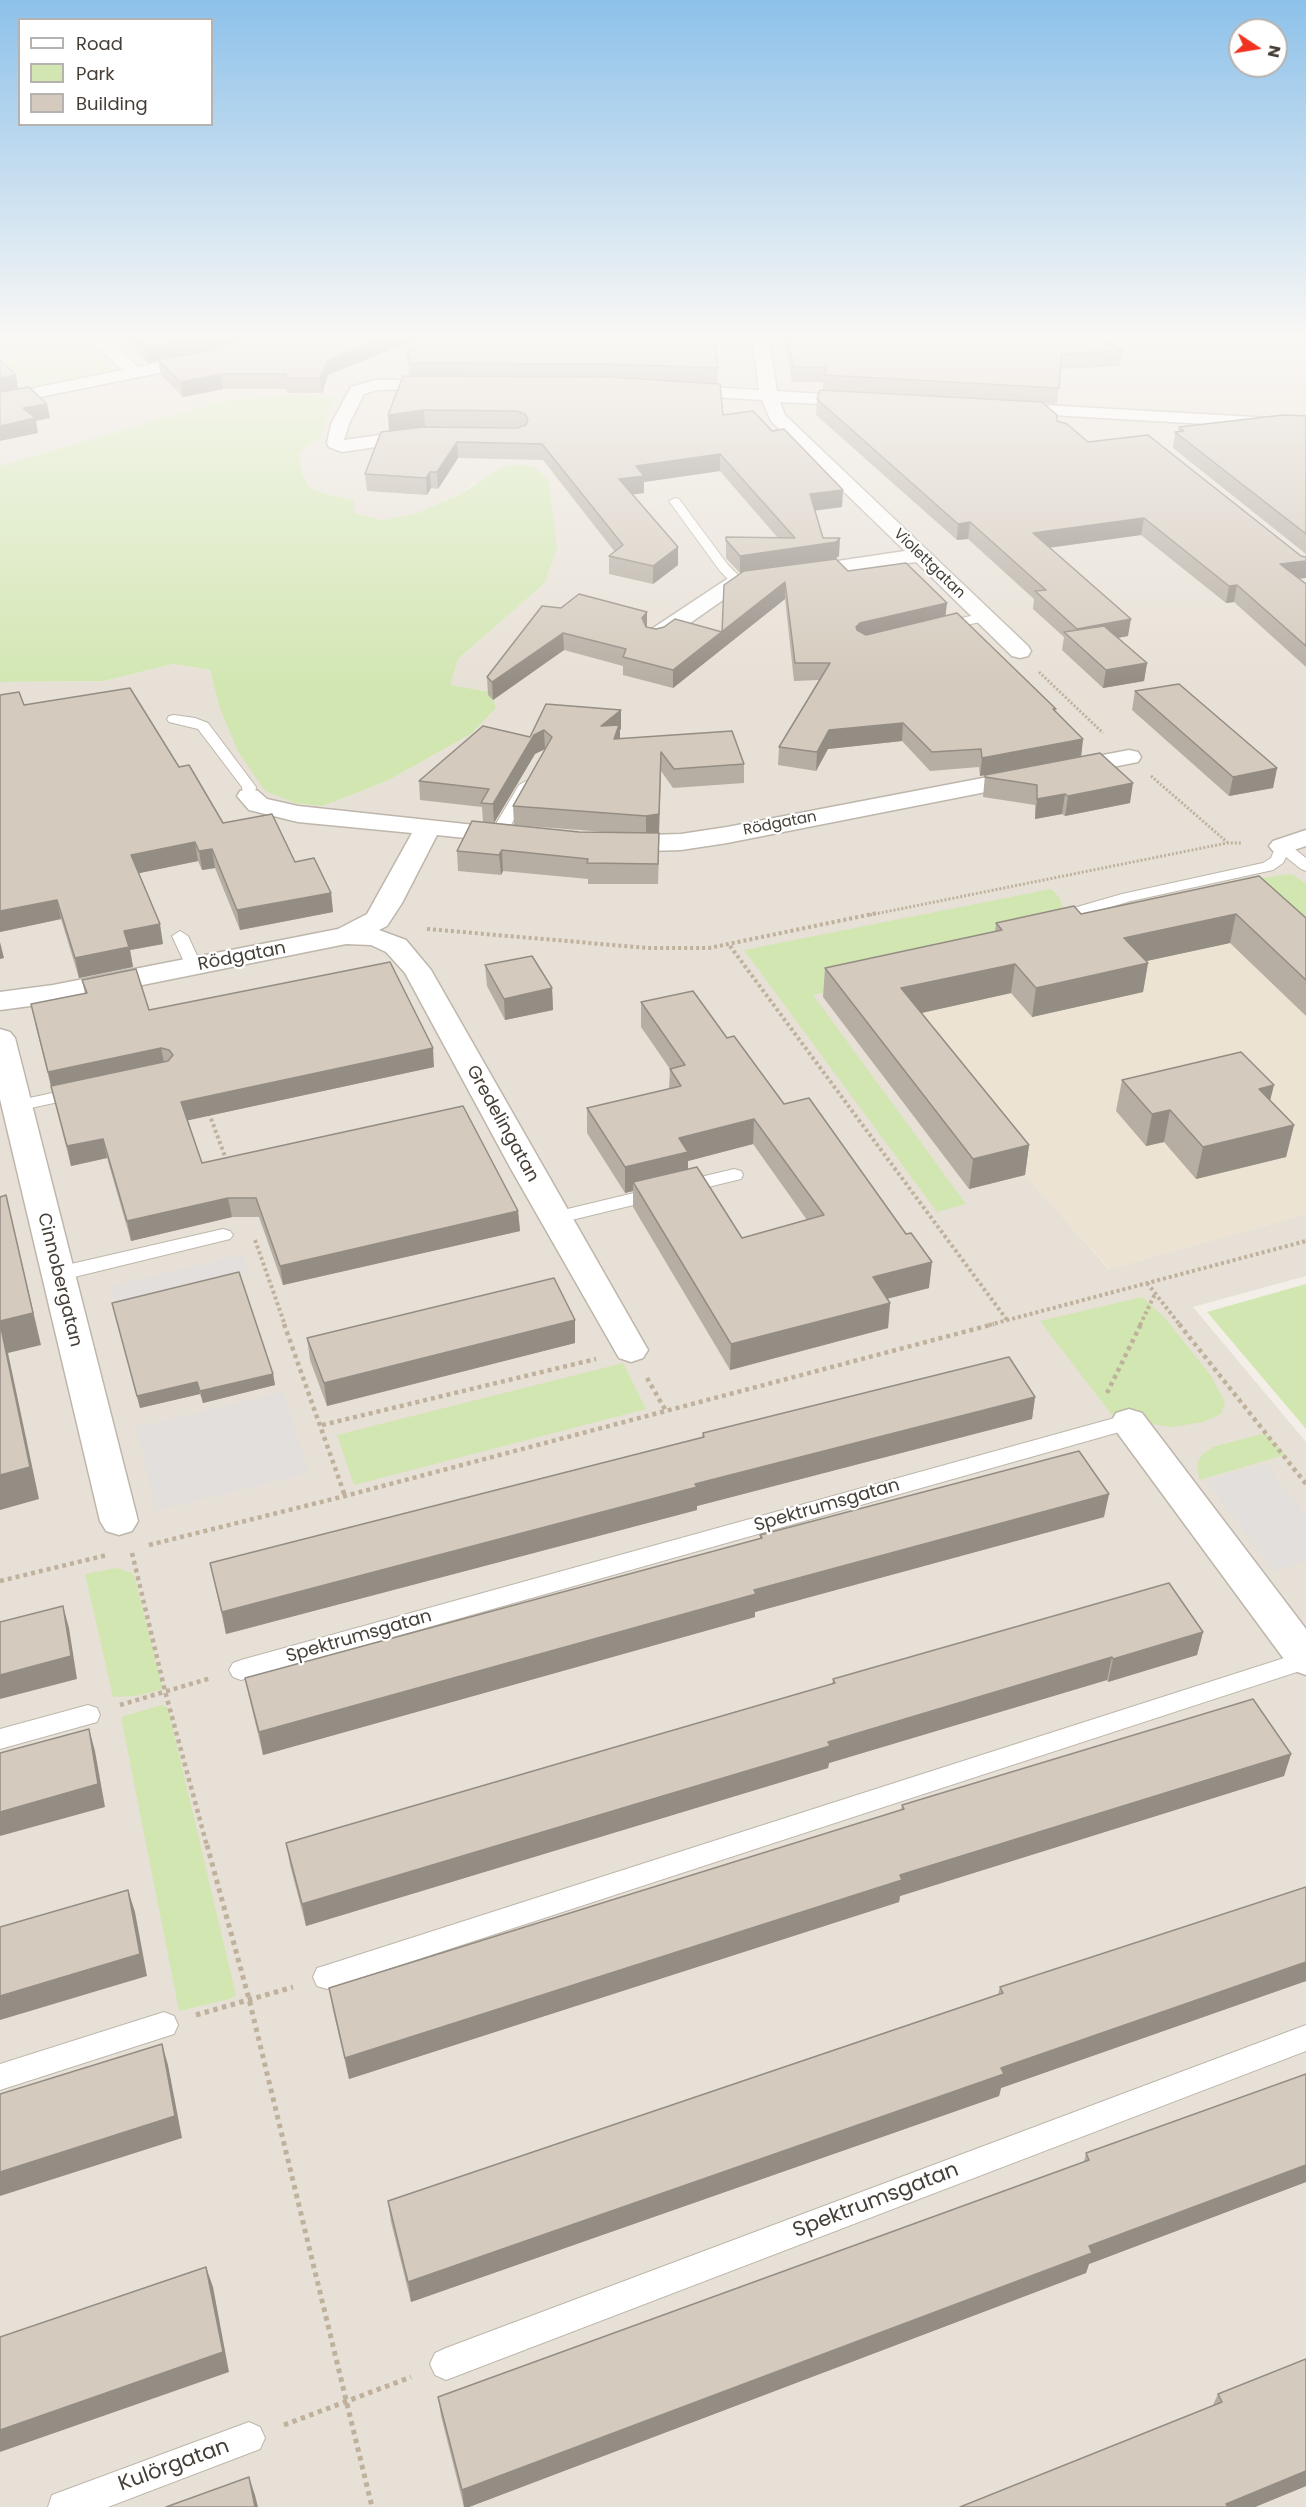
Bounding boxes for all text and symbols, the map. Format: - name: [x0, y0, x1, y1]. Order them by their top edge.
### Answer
- legend: [18, 18, 213, 126]
- north arrow: [1228, 18, 1288, 78]
- text: Road: [76, 31, 123, 56]
- text: N: [1262, 43, 1287, 60]
- text: Park: [76, 61, 115, 86]
- text: Building: [76, 91, 148, 116]
- street label: Violettgatan: [889, 525, 969, 603]
- street label: Rödgatan: [742, 808, 818, 840]
- street label: Rödgatan: [196, 938, 288, 976]
- street label: Gredelingatan: [461, 1062, 543, 1186]
- street label: Cinnobergatan: [32, 1211, 86, 1349]
- street label: Spektrumsgatan: [752, 1475, 902, 1537]
- street label: Spektrumsgatan: [284, 1606, 434, 1668]
- street label: Spektrumsgatan: [790, 2158, 962, 2244]
- street label: Kulörgatan: [115, 2434, 233, 2498]

